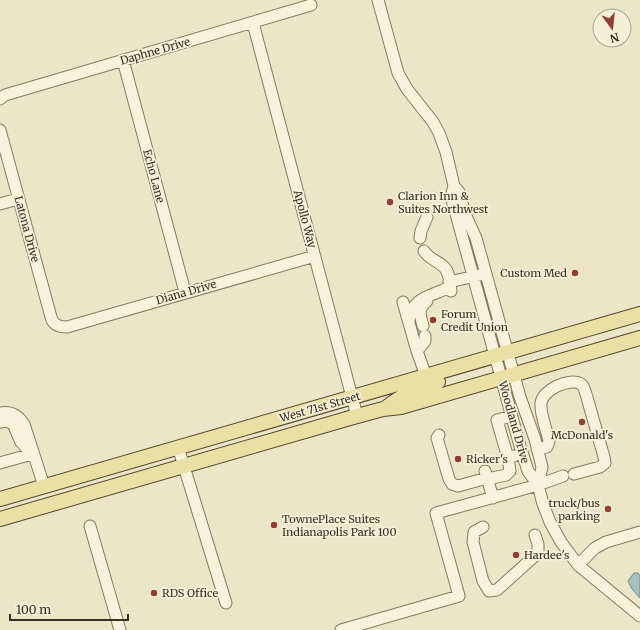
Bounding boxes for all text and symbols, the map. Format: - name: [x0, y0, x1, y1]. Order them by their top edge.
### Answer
- north arrow: [592, 8, 632, 48]
- text: N: [608, 30, 621, 46]
- street label: Daphne Drive: [118, 34, 192, 68]
- street label: Echo Lane: [140, 148, 168, 205]
- street label: Apollo Way: [290, 188, 320, 250]
- place label: Clarion Inn & Suites Northwest: [398, 189, 489, 216]
- street label: Latona Drive: [11, 194, 43, 264]
- marker: Clarion Inn & Suites Northwest: [385, 197, 395, 207]
- place label: Custom Med: [500, 266, 567, 280]
- marker: Custom Med: [570, 268, 580, 278]
- street label: Diana Drive: [154, 277, 218, 307]
- place label: Forum Credit Union: [441, 307, 509, 334]
- marker: Forum Credit Union: [428, 315, 438, 325]
- street label: Woodland Drive: [495, 378, 533, 465]
- street label: West 71st Street: [277, 389, 363, 425]
- marker: McDonald's: [577, 417, 587, 427]
- place label: McDonald's: [551, 428, 613, 442]
- place label: Ricker's: [466, 452, 508, 466]
- marker: Ricker's: [453, 454, 463, 464]
- place label: truck/bus parking: [548, 496, 600, 523]
- marker: truck/bus parking: [603, 504, 613, 514]
- place label: TownePlace Suites Indianapolis Park 100: [282, 512, 397, 539]
- marker: TownePlace Suites Indianapolis Park 100: [269, 520, 279, 530]
- place label: Hardee's: [524, 548, 569, 562]
- marker: Hardee's: [511, 550, 521, 560]
- place label: RDS Office: [162, 586, 219, 600]
- marker: RDS Office: [149, 588, 159, 598]
- scale bar: [10, 596, 128, 622]
- text: 100 m: [16, 602, 51, 617]

